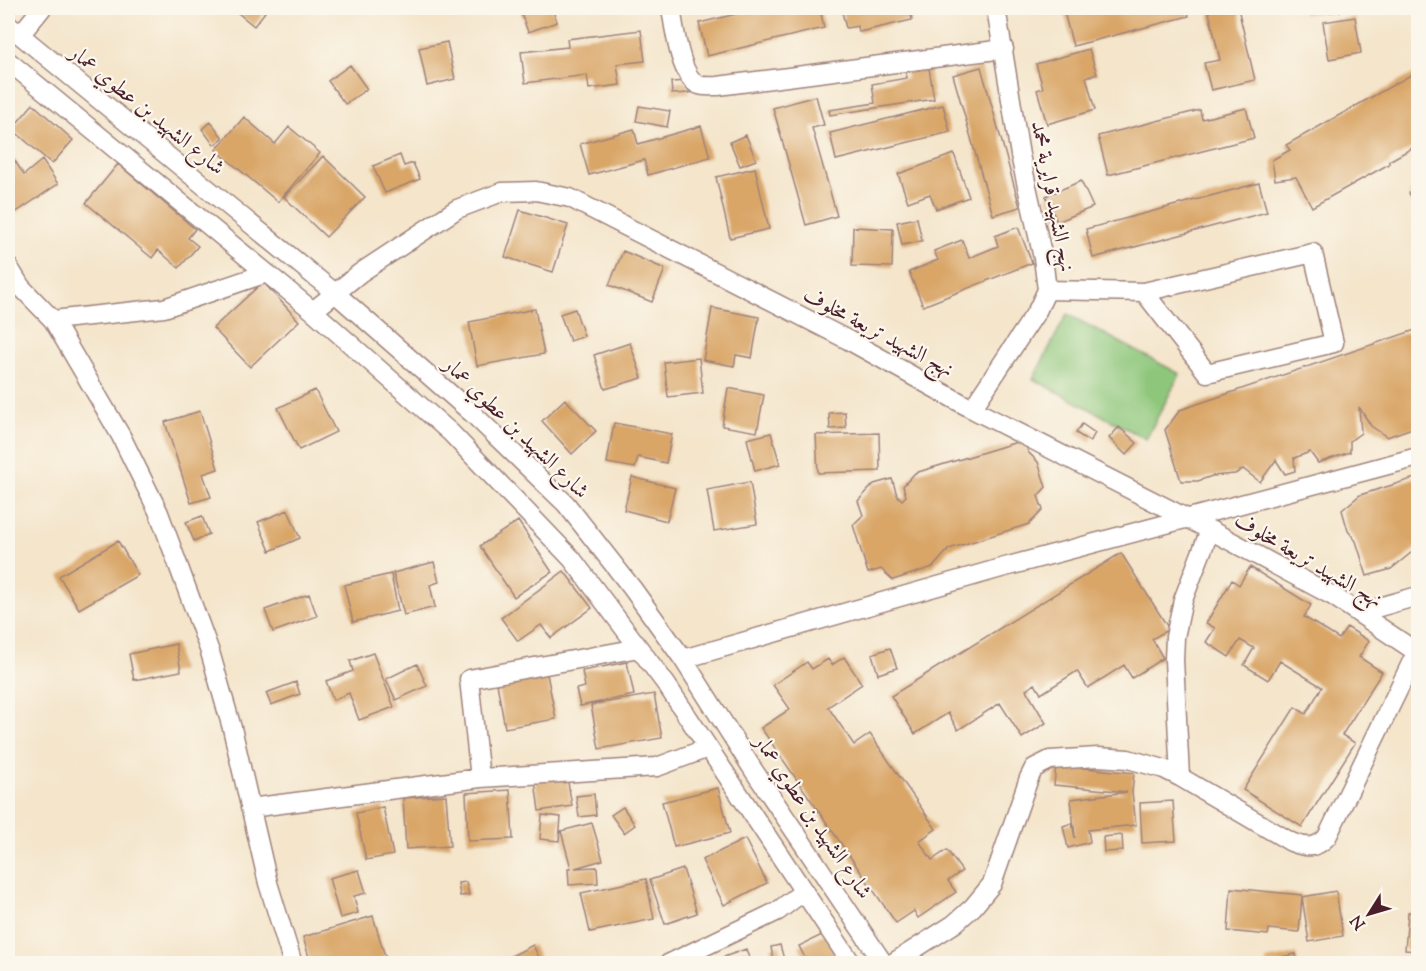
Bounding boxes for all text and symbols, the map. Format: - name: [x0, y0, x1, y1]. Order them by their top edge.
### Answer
- street label: شارع الشهيد بن عطوي عمار: [60, 37, 231, 184]
- street label: نهج الشهيد قرايرية محمد: [1020, 118, 1081, 275]
- street label: نهج الشهيد تريعة مخلوف: [796, 280, 959, 388]
- street label: شارع الشهيد بن عطوي عمار: [433, 349, 595, 508]
- street label: نهج الشهيد تريعة مخلوف: [1227, 506, 1388, 618]
- street label: شارع الشهيد بن عطوي عمار: [743, 727, 879, 906]
- north arrow: [1339, 884, 1399, 944]
- text: N: [1346, 909, 1372, 934]

